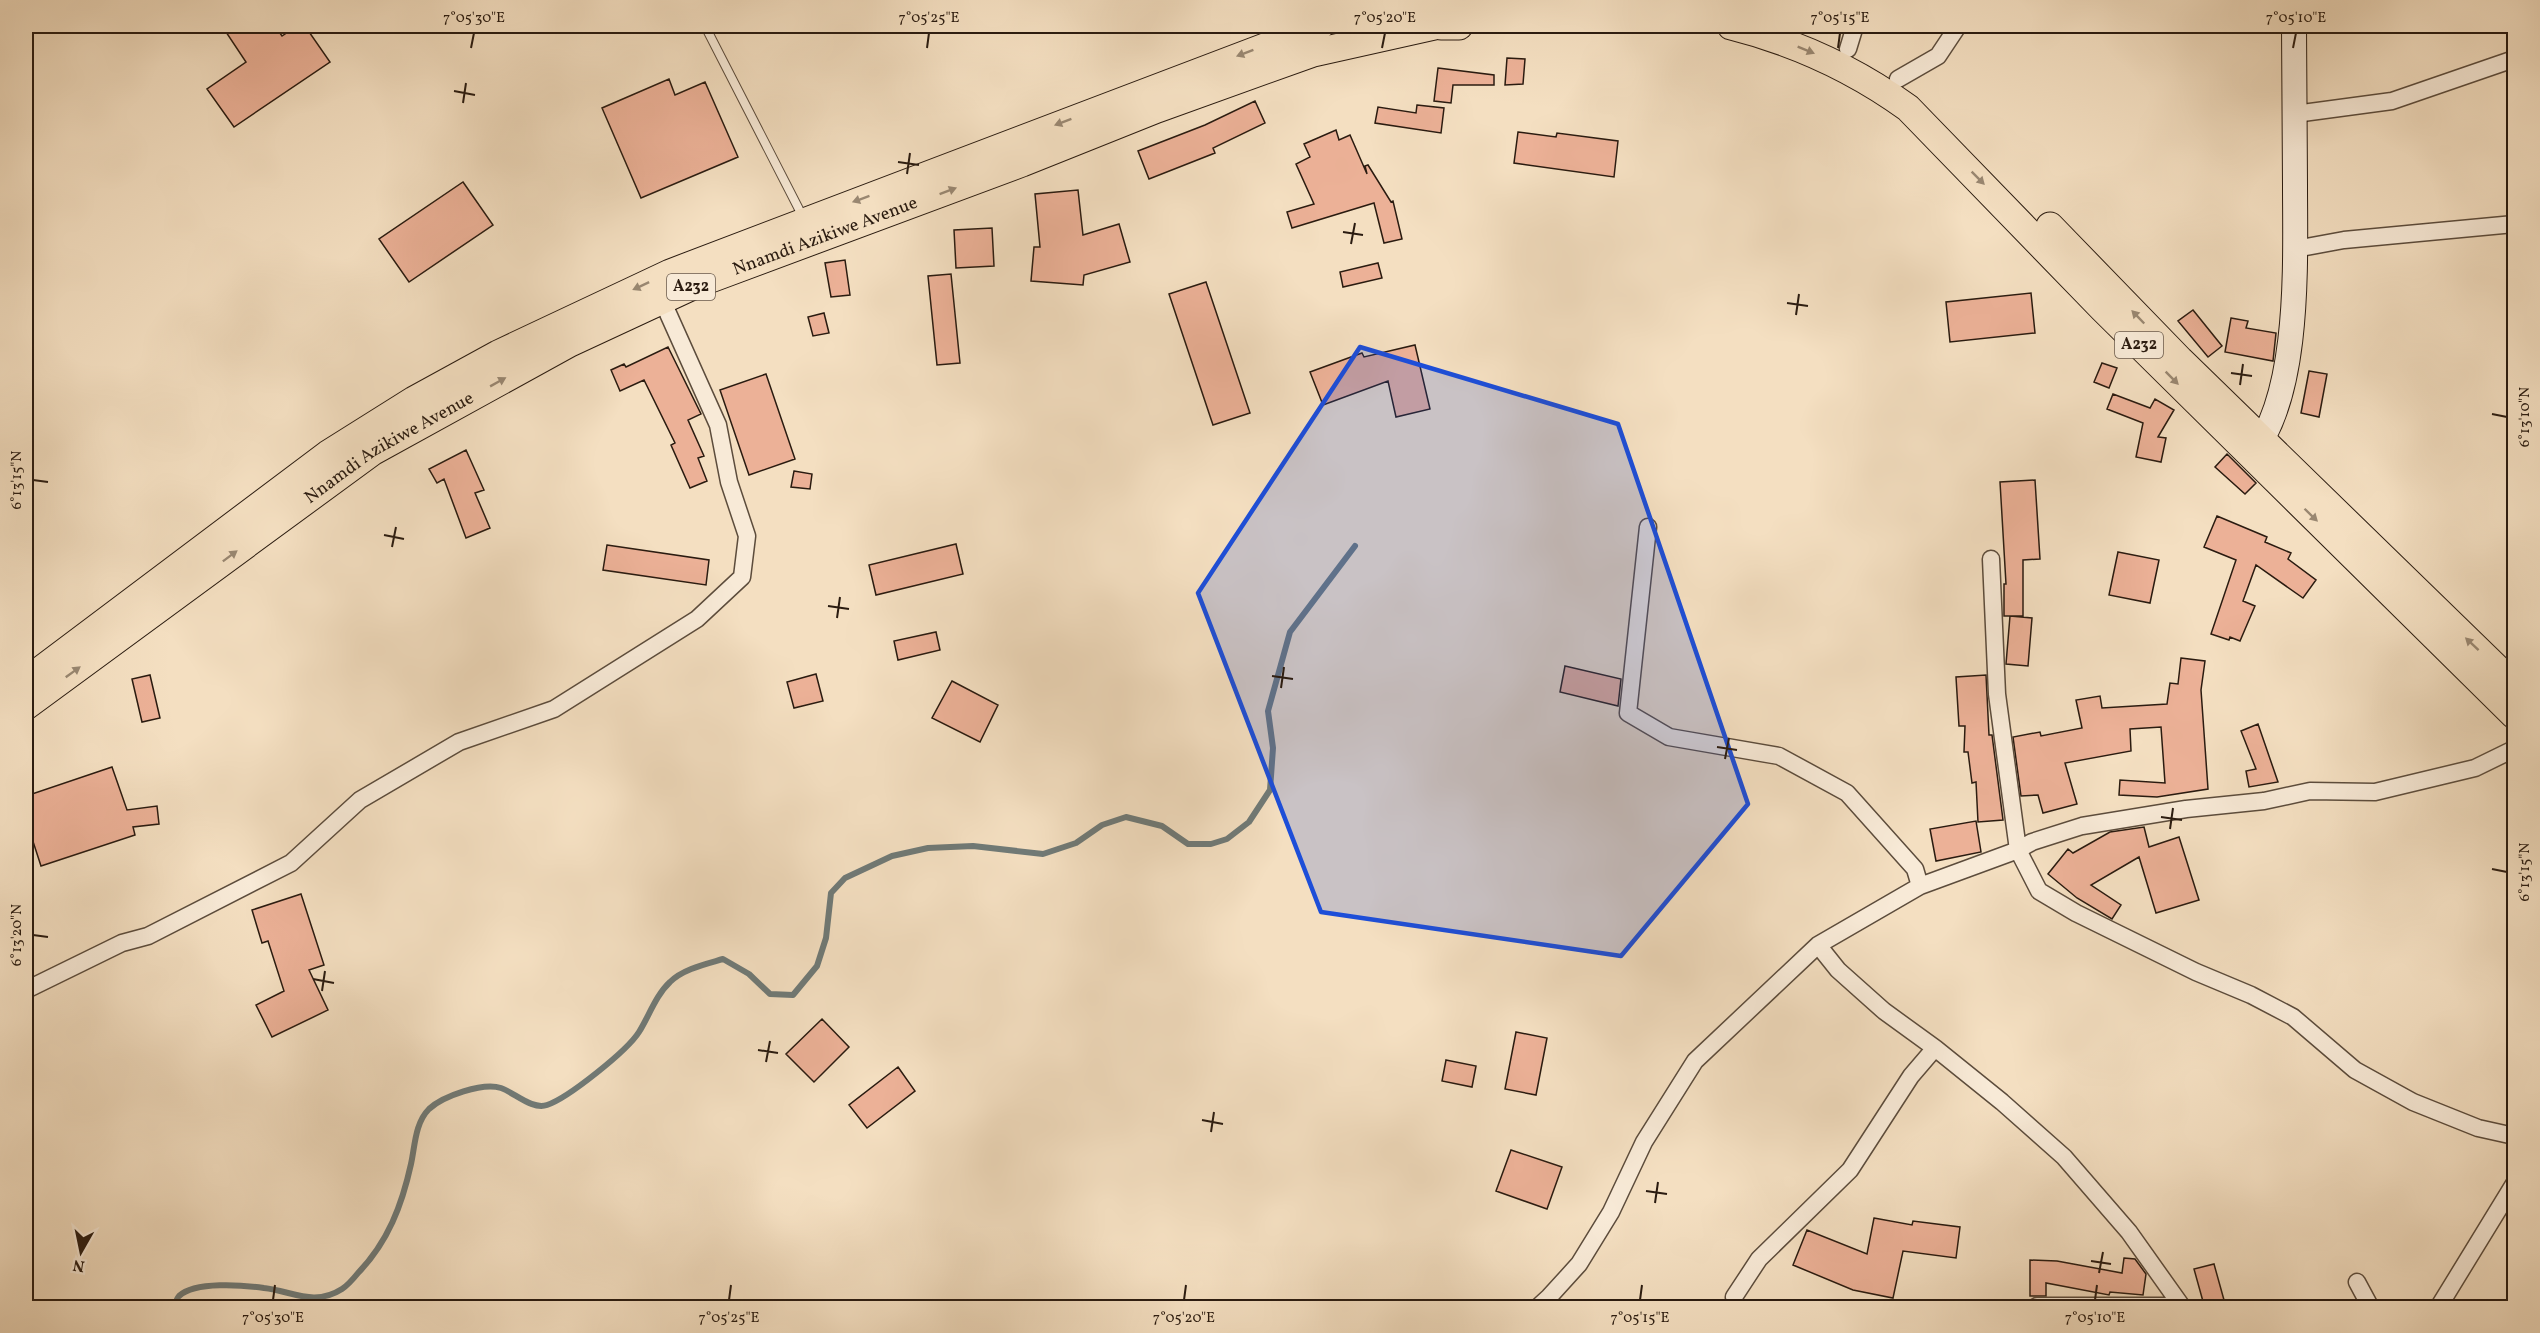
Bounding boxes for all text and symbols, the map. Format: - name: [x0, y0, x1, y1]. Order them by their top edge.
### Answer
- text: 7°05'30"E: [443, 8, 505, 29]
- text: 7°05'25"E: [899, 8, 959, 29]
- text: 7°05'20"E: [1354, 8, 1416, 29]
- text: 7°05'15"E: [1811, 8, 1869, 29]
- text: 7°05'10"E: [2266, 8, 2326, 29]
- one-way arrow: [1798, 46, 1816, 56]
- one-way arrow: [1236, 48, 1254, 58]
- one-way arrow: [1054, 118, 1072, 127]
- one-way arrow: [1970, 170, 1984, 184]
- one-way arrow: [939, 186, 957, 195]
- street label: Nnamdi Azikiwe Avenue: [729, 190, 921, 282]
- one-way arrow: [852, 194, 870, 204]
- road number: A232: [667, 274, 715, 300]
- one-way arrow: [632, 281, 649, 290]
- one-way arrow: [2131, 309, 2145, 324]
- road number: A232: [2115, 332, 2163, 358]
- one-way arrow: [2165, 370, 2179, 384]
- one-way arrow: [490, 377, 507, 387]
- street label: Nnamdi Azikiwe Avenue: [299, 386, 478, 510]
- text: 6°13'10"N: [2515, 387, 2536, 447]
- text: 6°13'15"N: [7, 451, 28, 510]
- one-way arrow: [2303, 508, 2318, 522]
- one-way arrow: [222, 551, 237, 563]
- one-way arrow: [2465, 638, 2479, 652]
- one-way arrow: [64, 666, 80, 678]
- text: 6°13'15"N: [2515, 843, 2536, 902]
- text: 6°13'20"N: [7, 904, 28, 966]
- north arrow: [51, 1222, 111, 1282]
- text: N: [71, 1253, 86, 1277]
- text: 7°05'30"E: [242, 1308, 304, 1329]
- text: 7°05'25"E: [699, 1308, 759, 1329]
- text: 7°05'20"E: [1153, 1308, 1215, 1329]
- text: 7°05'15"E: [1611, 1308, 1669, 1329]
- text: 7°05'10"E: [2065, 1308, 2125, 1329]

